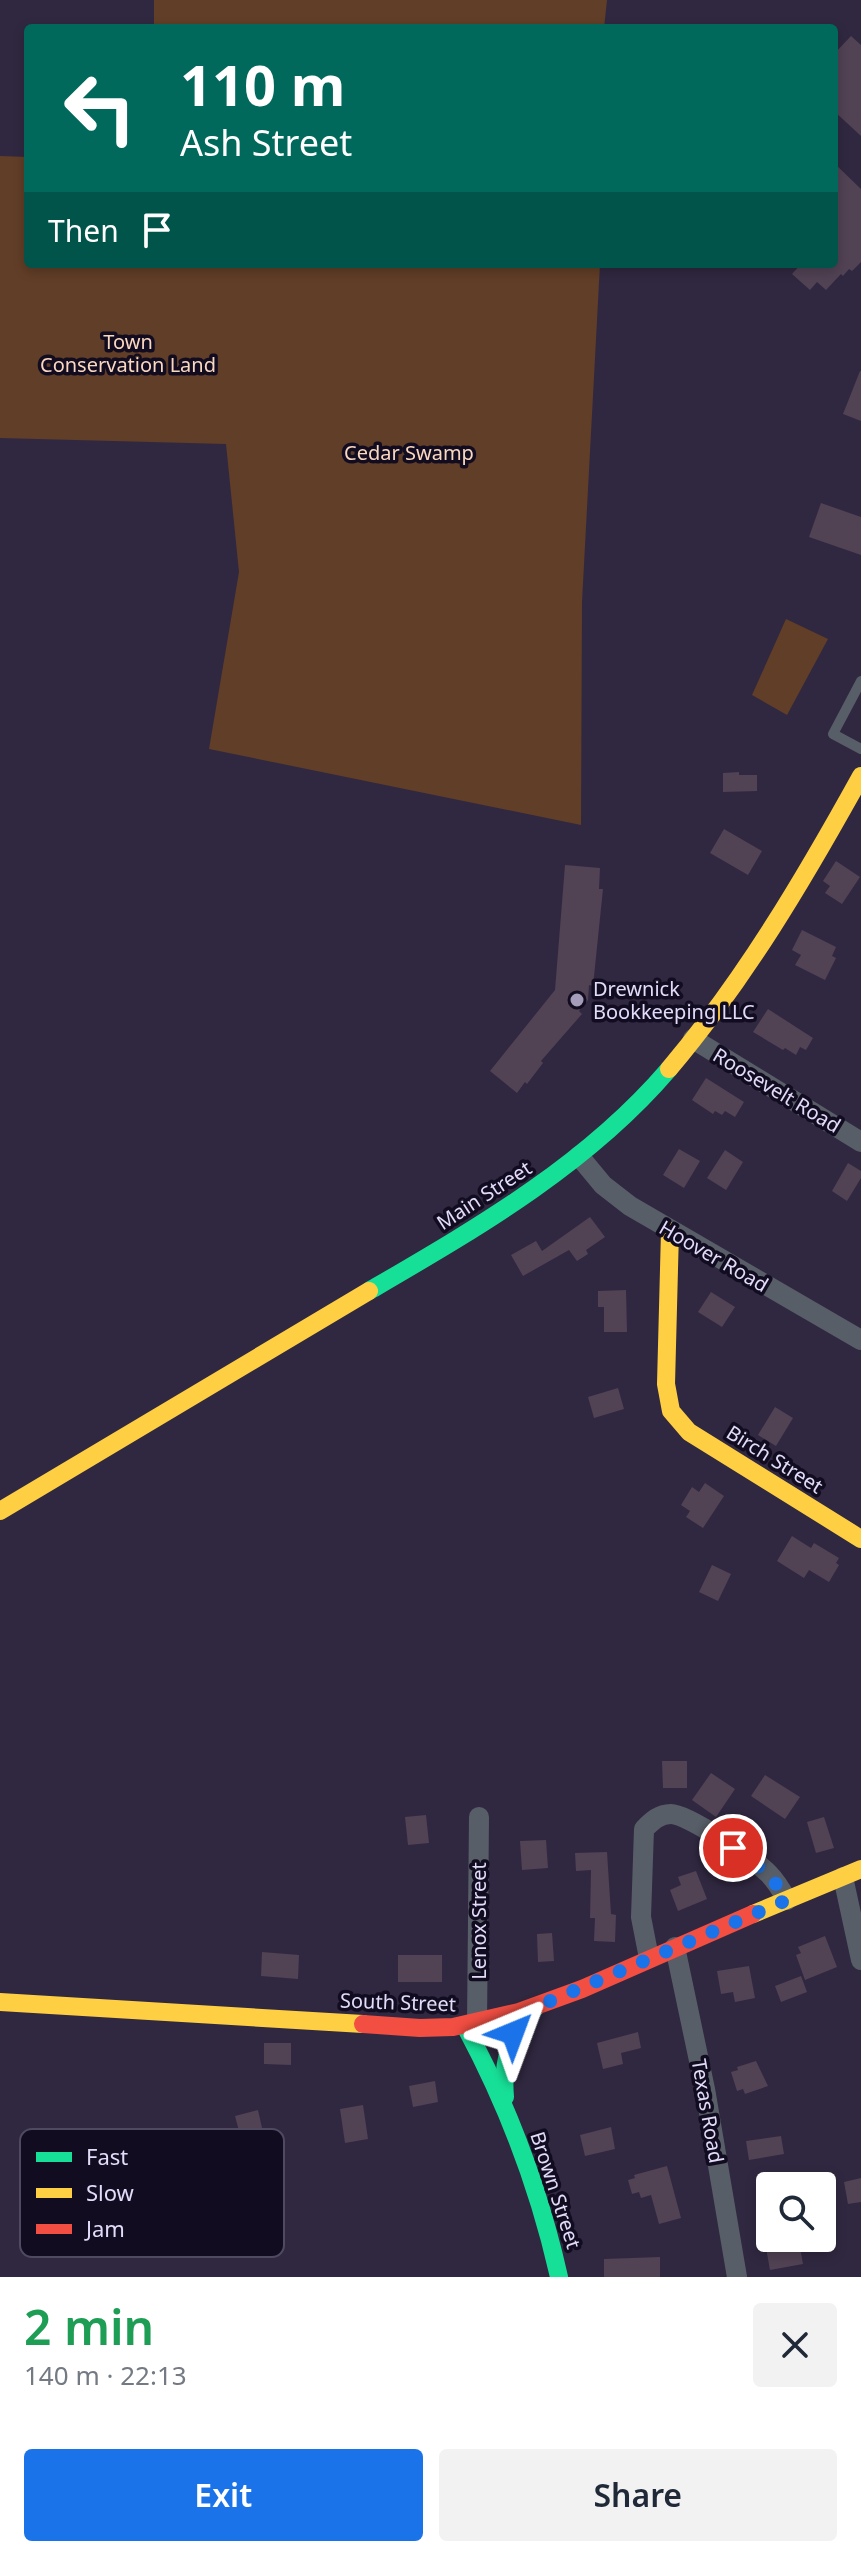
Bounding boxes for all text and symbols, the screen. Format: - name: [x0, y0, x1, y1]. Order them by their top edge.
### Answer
- text: 110 m: [180, 46, 345, 122]
- icon: left: [48, 56, 152, 160]
- text: Ash Street: [180, 118, 352, 167]
- icon: arrive: [135, 208, 179, 252]
- text: Then: [48, 210, 119, 251]
- park label: Town Conservation Land: [40, 328, 216, 378]
- park label: Cedar Swamp: [344, 439, 474, 466]
- place label: Drewnick Bookkeeping LLC: [593, 975, 755, 1025]
- marker: Drewnick Bookkeeping LLC: [568, 991, 586, 1009]
- street label: Roosevelt Road: [708, 1041, 846, 1139]
- street label: Main Street: [431, 1154, 537, 1236]
- street label: Hoover Road: [655, 1214, 773, 1298]
- street label: Birch Street: [722, 1419, 828, 1499]
- pin: [699, 1814, 767, 1882]
- icon: arrive: [711, 1826, 755, 1870]
- street label: Lenox Street: [465, 1862, 492, 1980]
- street label: South Street: [340, 1986, 456, 2018]
- position arrow: [471, 1991, 555, 2075]
- street label: Texas Road: [686, 2057, 730, 2165]
- street label: Brown Street: [524, 2128, 588, 2252]
- legend: [20, 2129, 284, 2257]
- text: Fast: [86, 2141, 128, 2171]
- map controls: [756, 2172, 836, 2252]
- button: search: [756, 2172, 836, 2252]
- text: Slow: [86, 2177, 135, 2207]
- text: Jam: [84, 2213, 125, 2243]
- text: 2 min: [24, 2294, 154, 2359]
- button: close: [753, 2303, 837, 2387]
- text: 140 m · 22:13: [24, 2357, 187, 2393]
- button: Exit: [24, 2449, 423, 2541]
- button: Share: [439, 2449, 837, 2541]

